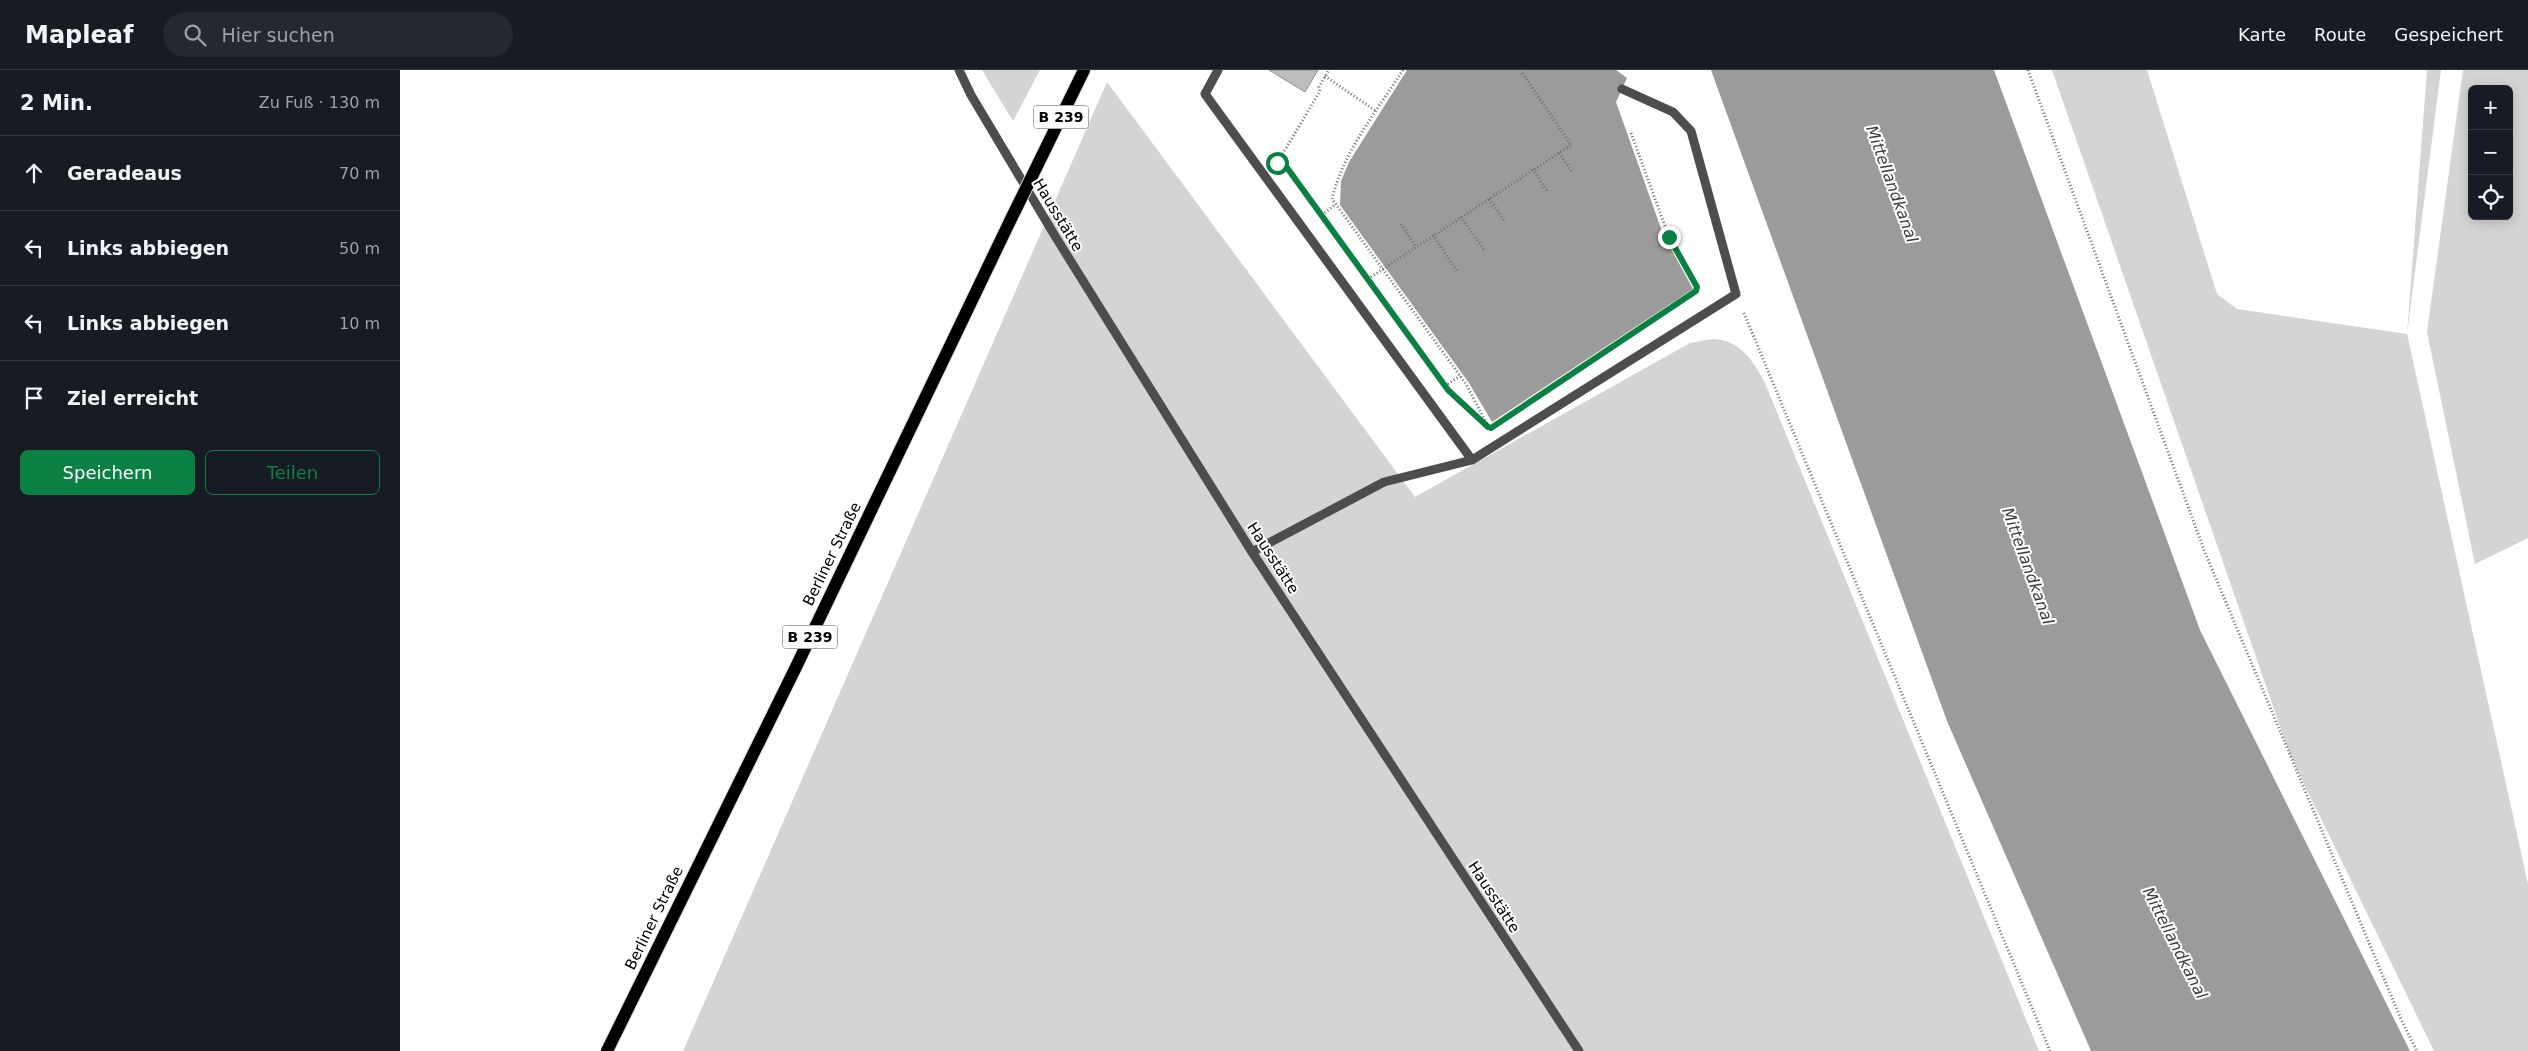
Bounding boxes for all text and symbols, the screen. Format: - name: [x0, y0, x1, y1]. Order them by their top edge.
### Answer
- search box: [163, 12, 513, 57]
- text: Mapleaf: [25, 21, 133, 49]
- icon: search: [181, 21, 209, 49]
- text: Hier suchen: [221, 24, 335, 46]
- text: Karte: [2238, 24, 2286, 45]
- text: Route: [2314, 24, 2366, 45]
- text: Gespeichert: [2394, 24, 2503, 45]
- map controls: [2468, 85, 2513, 220]
- button: +: [2468, 85, 2513, 130]
- text: 2 Min.: [20, 91, 93, 115]
- text: Zu Fuß · 130 m: [259, 93, 380, 112]
- road number: B 239: [1034, 106, 1088, 128]
- water label: Mittellandkanal: [1862, 123, 1922, 246]
- button: −: [2468, 130, 2513, 175]
- route start: [1266, 152, 1289, 175]
- icon: ahead: [20, 159, 48, 187]
- text: Geradeaus: [67, 162, 182, 184]
- text: 70 m: [339, 164, 380, 183]
- street label: Hausstätte: [1029, 175, 1087, 255]
- button: locate: [2468, 175, 2513, 220]
- route end: [1658, 226, 1681, 249]
- icon: left: [20, 234, 48, 262]
- text: Links abbiegen: [67, 237, 229, 259]
- text: 50 m: [339, 239, 380, 258]
- icon: left: [20, 309, 48, 337]
- text: Links abbiegen: [67, 312, 229, 334]
- text: 10 m: [339, 314, 380, 333]
- icon: arrive: [20, 384, 48, 412]
- text: Ziel erreicht: [67, 387, 198, 409]
- button: Speichern: [20, 450, 195, 495]
- button: Teilen: [205, 450, 380, 495]
- street label: Berliner Straße: [799, 499, 865, 609]
- water label: Mittellandkanal: [1998, 505, 2058, 628]
- street label: Hausstätte: [1243, 519, 1303, 597]
- road number: B 239: [782, 626, 838, 648]
- street label: Hausstätte: [1464, 858, 1524, 936]
- street label: Berliner Straße: [621, 863, 687, 973]
- water label: Mittellandkanal: [2139, 884, 2212, 1003]

